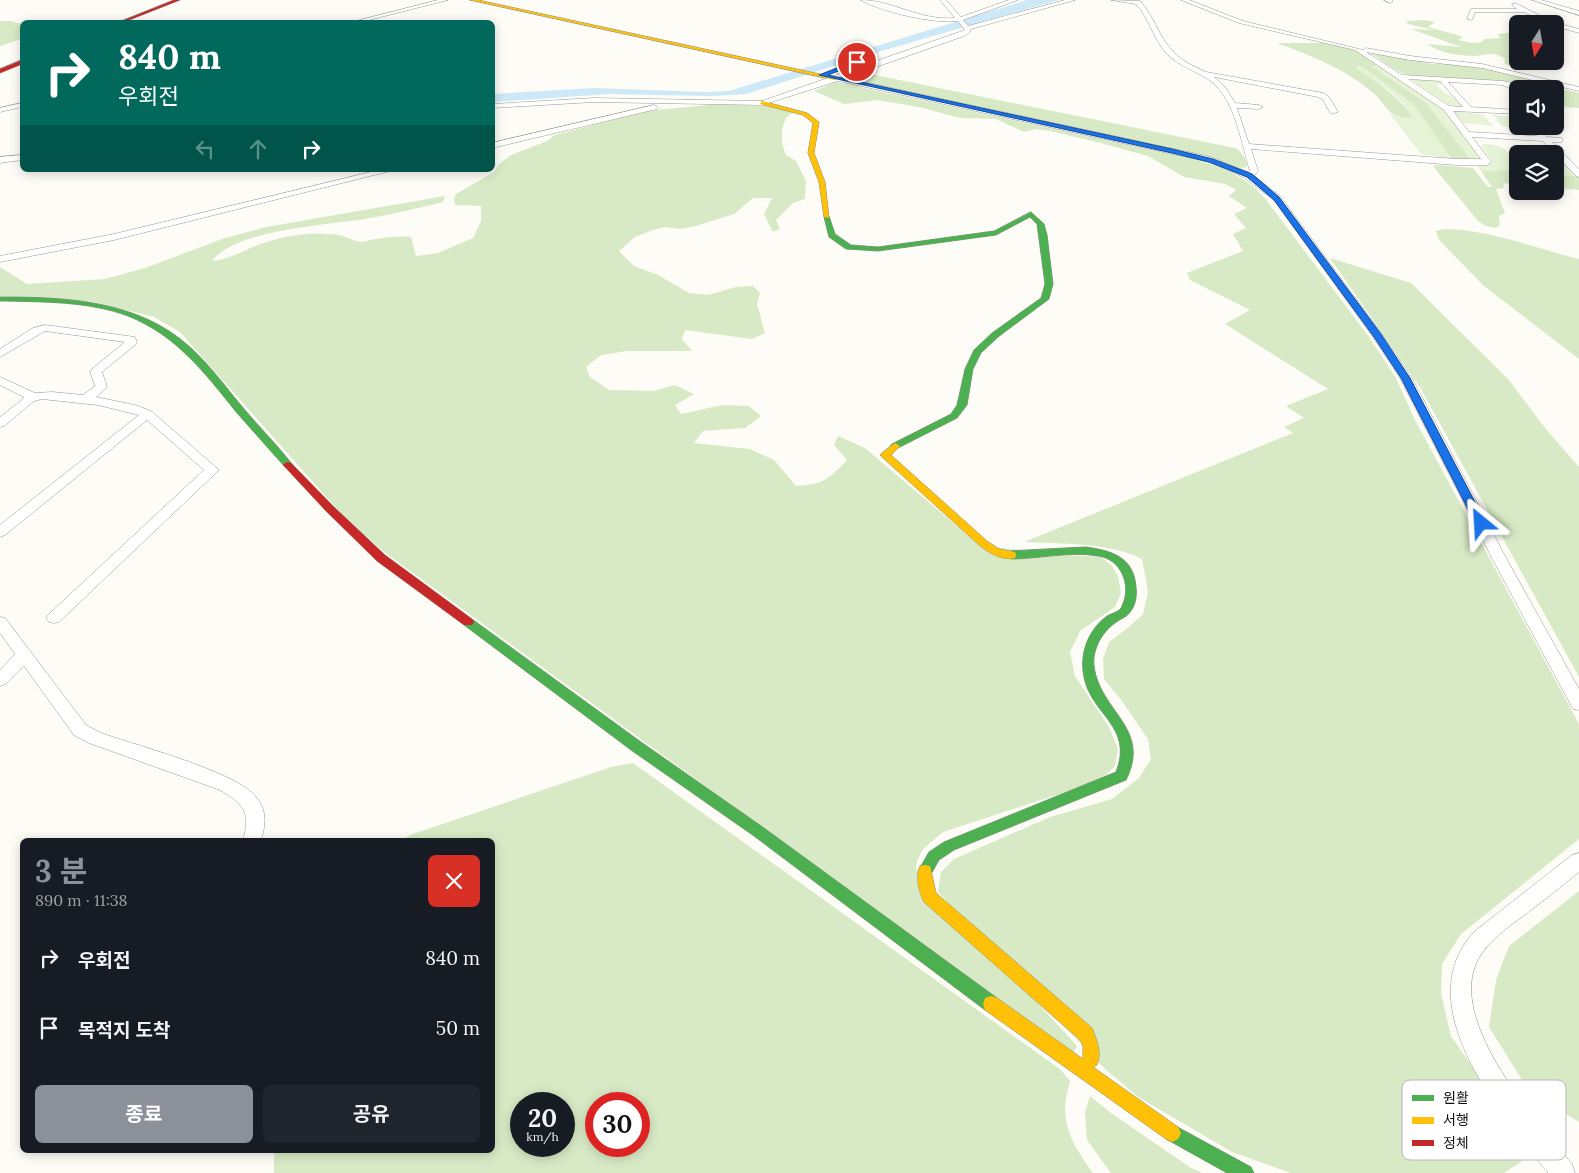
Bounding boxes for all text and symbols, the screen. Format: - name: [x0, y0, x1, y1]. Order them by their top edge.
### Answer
- north arrow: [1509, 15, 1564, 70]
- map controls: [1509, 15, 1564, 200]
- text: 840 m: [118, 34, 221, 79]
- icon: right: [35, 40, 100, 105]
- pin: [836, 41, 878, 83]
- icon: arrive: [843, 48, 871, 76]
- button: sound: [1509, 80, 1564, 135]
- text: 우회전: [118, 82, 179, 110]
- icon: left: [191, 135, 219, 163]
- icon: ahead: [244, 135, 272, 163]
- icon: right: [297, 135, 325, 163]
- button: layers: [1509, 145, 1564, 200]
- position arrow: [1454, 496, 1506, 548]
- text: 3 분: [35, 852, 87, 890]
- button: close: [428, 855, 480, 907]
- text: 890 m · 11:38: [35, 890, 128, 910]
- icon: right: [35, 944, 63, 972]
- text: 840 m: [425, 946, 480, 970]
- text: 우회전: [78, 948, 130, 972]
- icon: arrive: [35, 1014, 63, 1042]
- text: 50 m: [436, 1016, 480, 1040]
- text: 목적지 도착: [78, 1018, 170, 1042]
- legend: [1402, 1080, 1566, 1160]
- button: 종료: [35, 1085, 253, 1143]
- button: 공유: [263, 1085, 480, 1143]
- text: 원활: [1443, 1089, 1469, 1107]
- speed limit sign: 30: [585, 1092, 650, 1157]
- text: 20: [528, 1102, 557, 1134]
- text: 서행: [1443, 1111, 1469, 1129]
- text: km/h: [526, 1129, 559, 1144]
- text: 정체: [1443, 1134, 1469, 1152]

